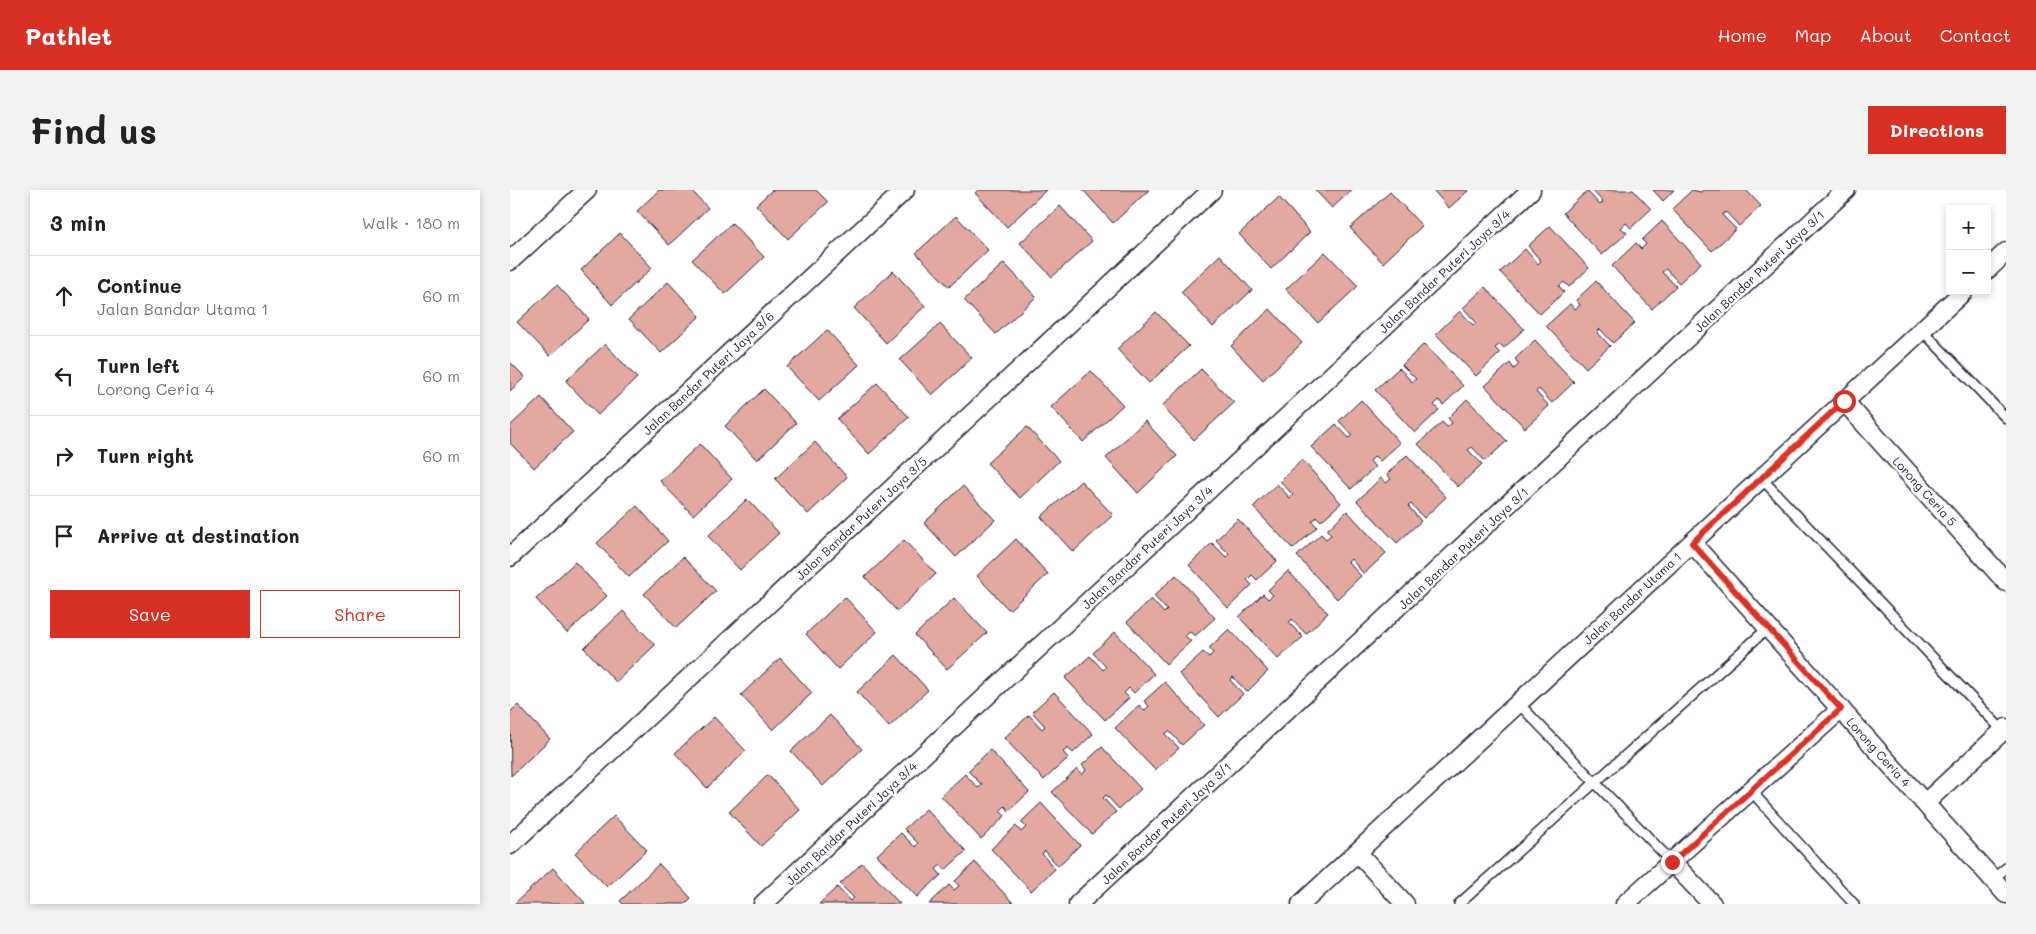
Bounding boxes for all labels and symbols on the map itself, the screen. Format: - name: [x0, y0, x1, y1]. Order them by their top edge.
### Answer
- street label: Jalan Bandar Puteri Jaya 3/4: [1375, 206, 1513, 336]
- street label: Jalan Bandar Puteri Jaya 3/1: [1691, 206, 1827, 336]
- street label: Jalan Bandar Puteri Jaya 3/6: [639, 308, 777, 438]
- route start: [1833, 390, 1856, 413]
- street label: Jalan Bandar Puteri Jaya 3/5: [792, 453, 930, 583]
- street label: Lorong Ceria 5: [1890, 453, 1960, 529]
- street label: Jalan Bandar Puteri Jaya 3/4: [1078, 482, 1216, 612]
- street label: Jalan Bandar Puteri Jaya 3/1: [1395, 483, 1531, 613]
- street label: Jalan Bandar Utama 1: [1580, 548, 1684, 648]
- street label: Lorong Ceria 4: [1844, 714, 1914, 790]
- street label: Jalan Bandar Puteri Jaya 3/4: [782, 758, 920, 888]
- street label: Jalan Bandar Puteri Jaya 3/1: [1098, 758, 1234, 888]
- route end: [1661, 851, 1684, 874]

